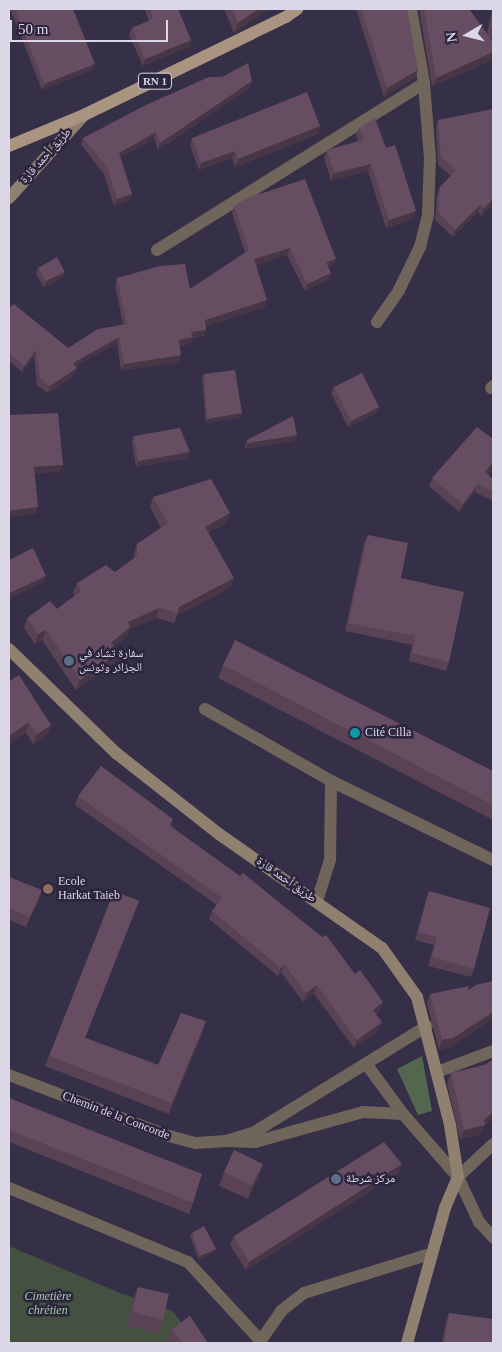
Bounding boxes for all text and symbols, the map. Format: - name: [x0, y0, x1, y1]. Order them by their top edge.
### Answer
- scale bar: [12, 10, 170, 42]
- north arrow: [442, 10, 492, 60]
- text: 50 m: [18, 21, 48, 37]
- text: N: [444, 31, 460, 43]
- road number: RN 1: [138, 72, 172, 90]
- street label: طريق أحمد قارة: [17, 125, 75, 187]
- place label: سفارة تشاد في الجزائر وتونس: [79, 647, 143, 675]
- marker: سفارة تشاد في الجزائر وتونس: [63, 655, 75, 667]
- place label: Cité Cilla: [365, 726, 411, 740]
- marker: Cité Cilla: [349, 727, 361, 739]
- street label: طريق أحمد قارة: [253, 854, 319, 906]
- place label: Ecole Harkat Taieb: [58, 875, 120, 903]
- marker: Ecole Harkat Taieb: [42, 883, 54, 895]
- street label: Chemin de la Concorde: [60, 1089, 172, 1143]
- place label: مركز شرطة: [346, 1172, 395, 1186]
- marker: مركز شرطة: [330, 1173, 342, 1185]
- park label: Cimetière chrétien: [25, 1290, 71, 1318]

